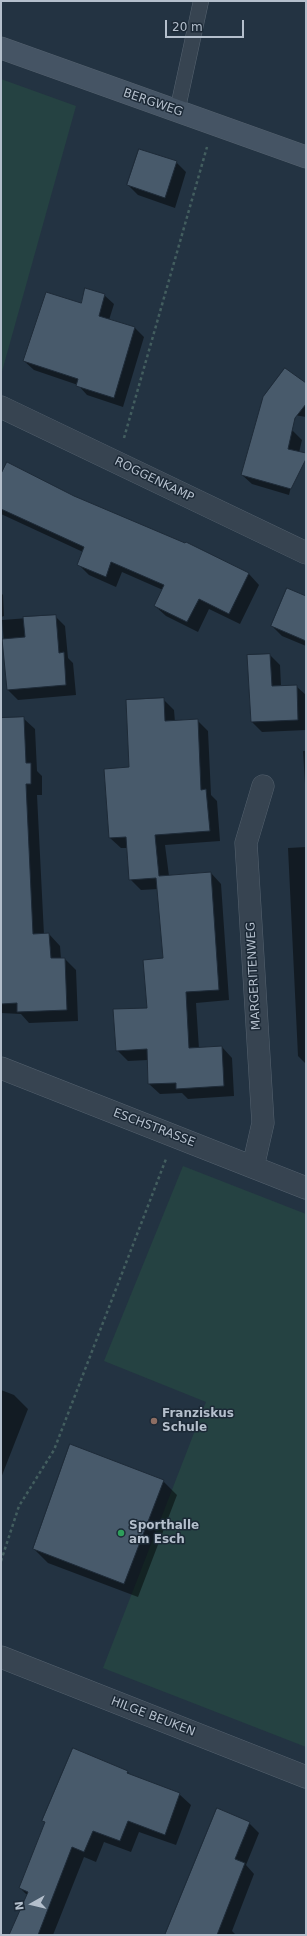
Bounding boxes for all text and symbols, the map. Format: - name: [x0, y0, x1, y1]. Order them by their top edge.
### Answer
- scale bar: [167, 12, 246, 38]
- text: 20 m: [172, 20, 203, 34]
- street label: BERGWEG: [121, 86, 185, 120]
- street label: ROGGENKAMP: [112, 455, 196, 505]
- street label: MARGERITENWEG: [244, 922, 264, 1030]
- street label: ESCHSTRASSE: [111, 1106, 197, 1150]
- place label: Franziskus Schule: [162, 1407, 234, 1435]
- marker: Franziskus Schule: [149, 1416, 159, 1426]
- place label: Sporthalle am Esch: [129, 1519, 199, 1547]
- marker: Sporthalle am Esch: [116, 1528, 126, 1538]
- street label: HILGE BEUKEN: [109, 1694, 197, 1740]
- north arrow: [12, 1884, 52, 1924]
- text: N: [13, 1900, 27, 1911]

